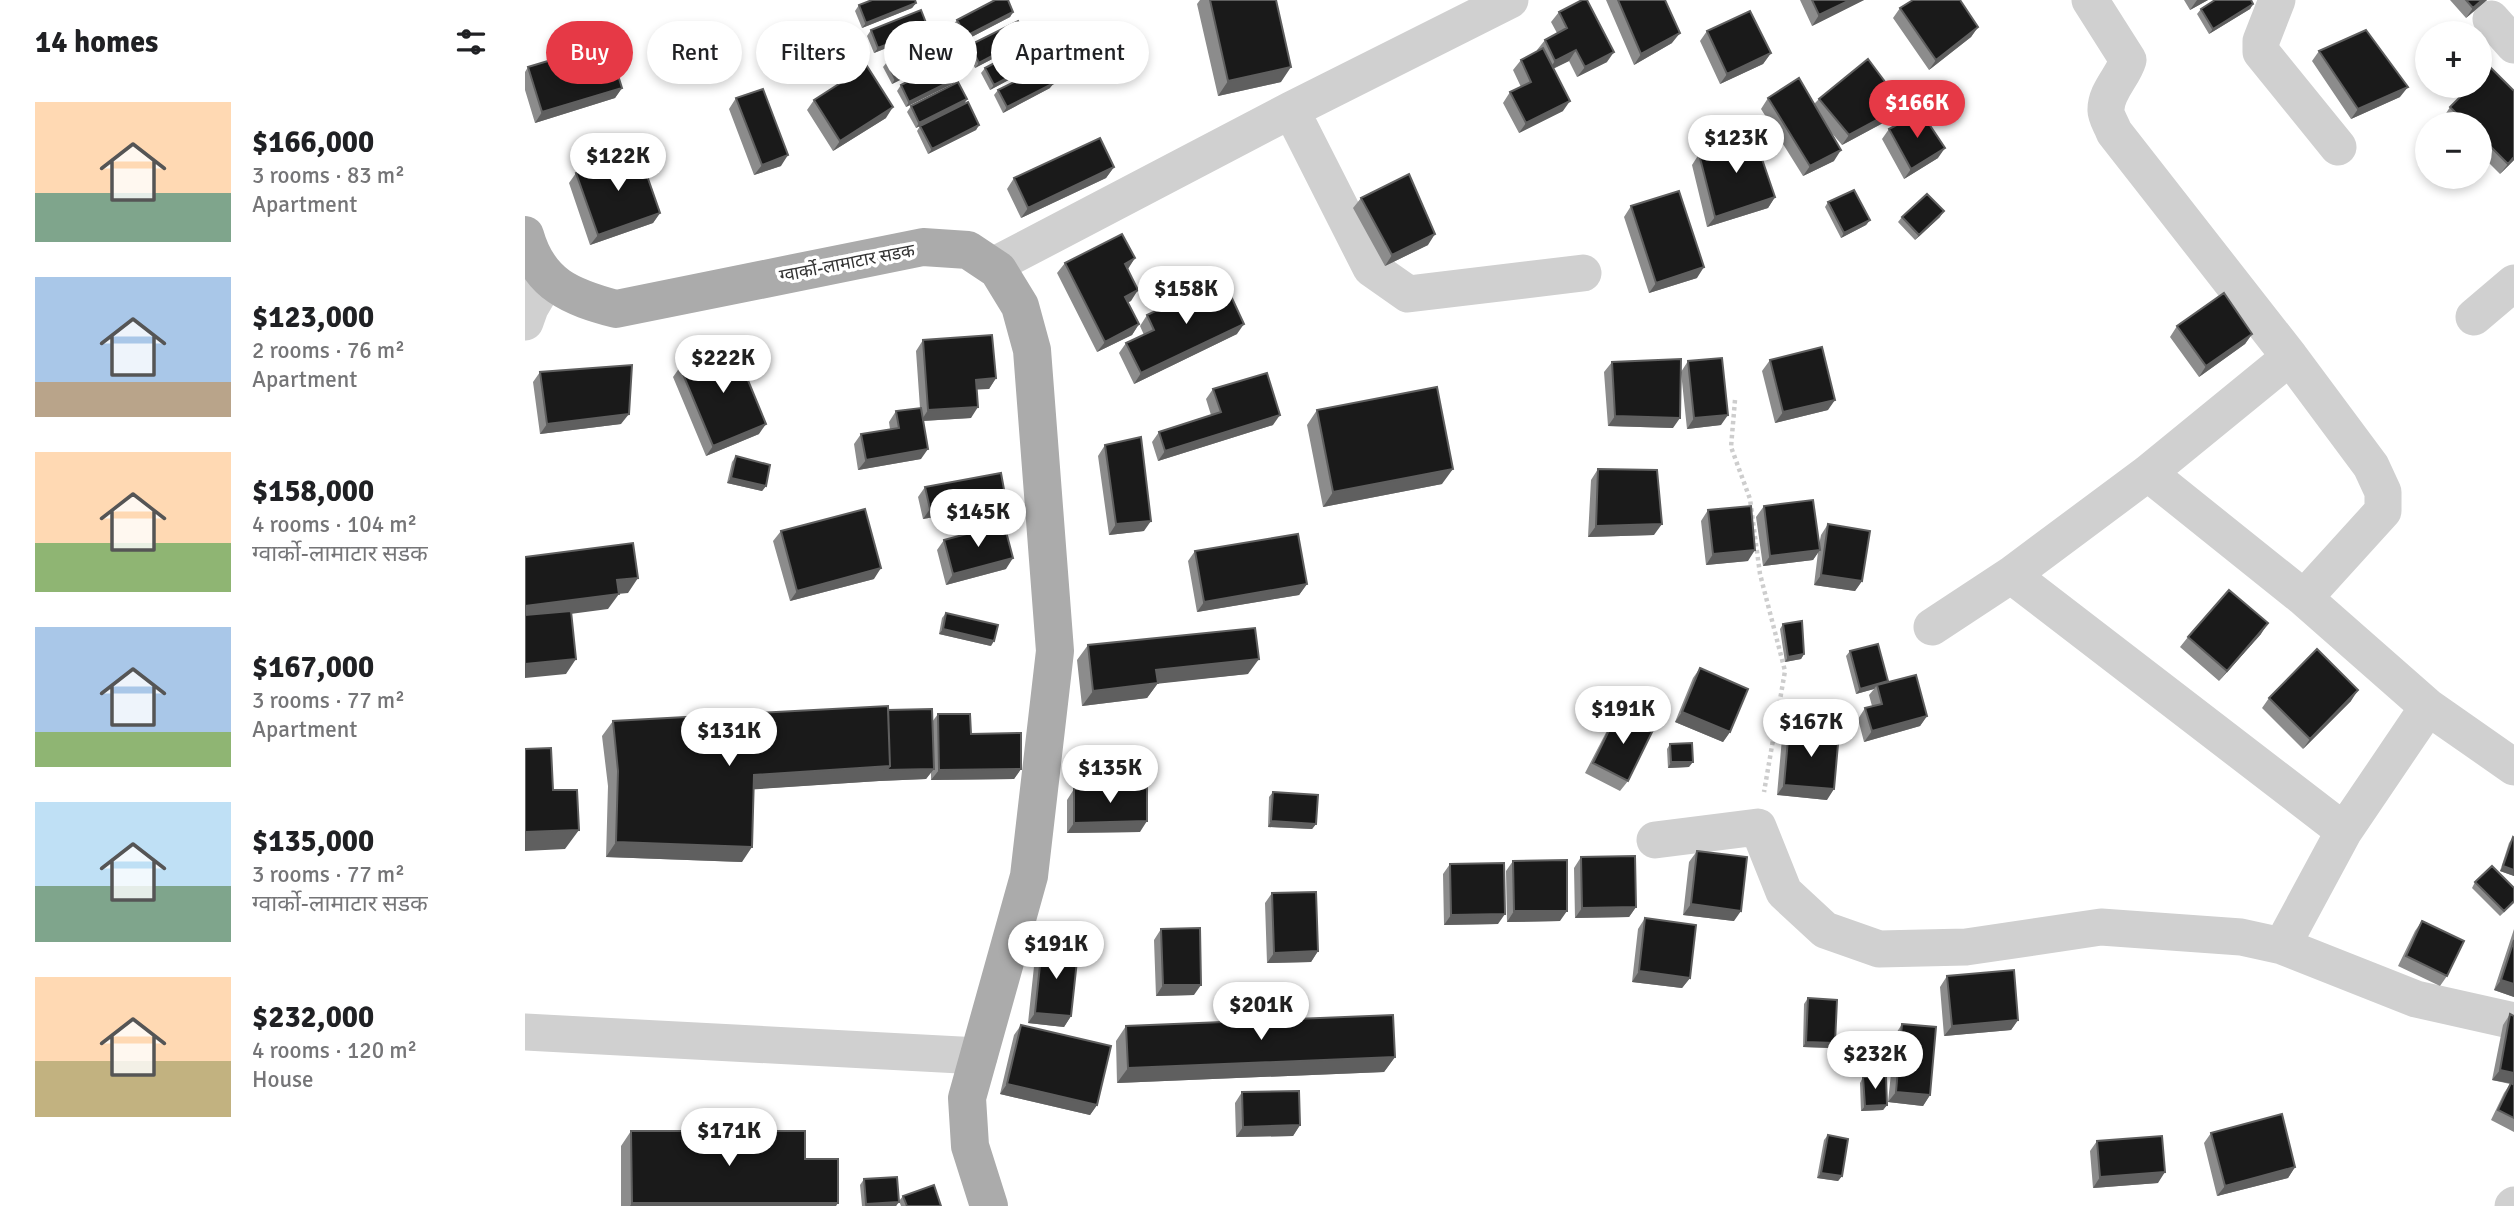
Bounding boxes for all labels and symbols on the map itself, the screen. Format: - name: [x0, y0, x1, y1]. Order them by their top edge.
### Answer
- pin: $166K: [1868, 80, 1966, 140]
- pin: $123K: [1687, 116, 1785, 175]
- pin: $122K: [569, 134, 667, 193]
- street label: ग्वार्को-लामाटार सडक: [777, 239, 918, 287]
- pin: $158K: [1137, 266, 1235, 326]
- pin: $222K: [674, 336, 772, 395]
- pin: $145K: [929, 490, 1027, 549]
- pin: $191K: [1574, 686, 1672, 746]
- pin: $167K: [1762, 700, 1860, 759]
- pin: $131K: [680, 708, 778, 768]
- pin: $135K: [1061, 746, 1159, 805]
- pin: $191K: [1007, 922, 1105, 981]
- pin: $201K: [1212, 982, 1310, 1042]
- pin: $232K: [1826, 1032, 1924, 1091]
- pin: $171K: [680, 1108, 778, 1168]

